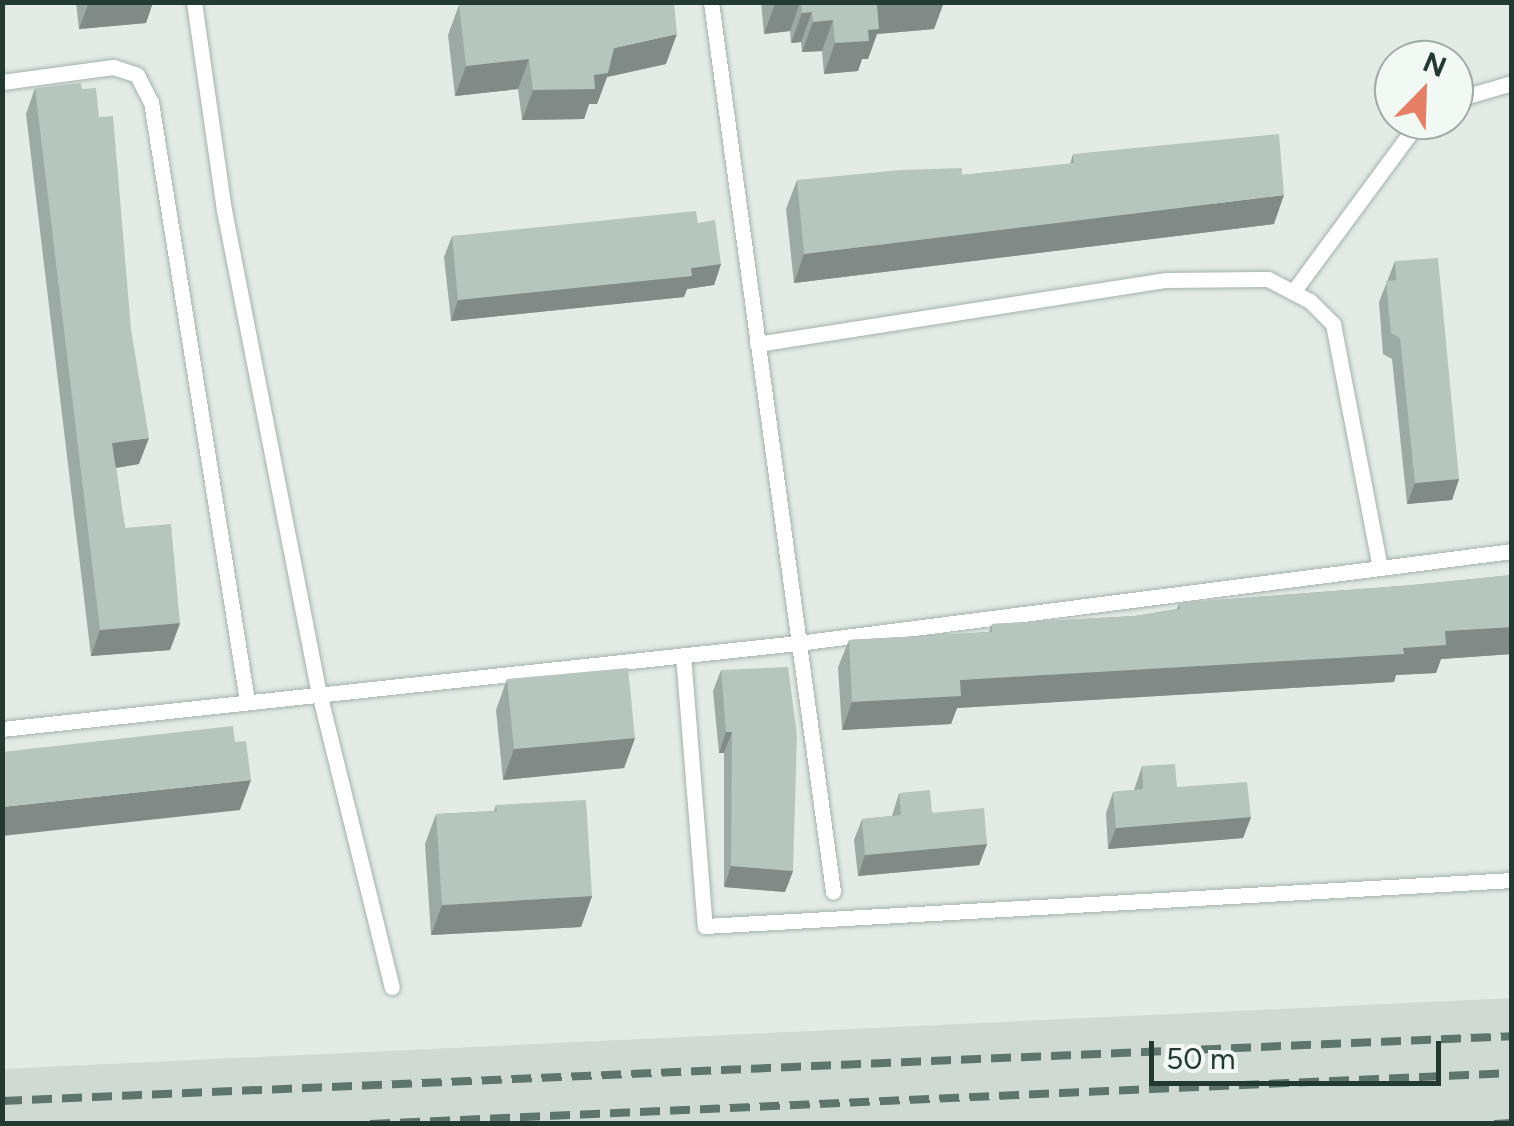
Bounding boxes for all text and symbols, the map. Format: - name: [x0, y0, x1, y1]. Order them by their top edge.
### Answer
- north arrow: [1374, 40, 1474, 140]
- text: N: [1418, 44, 1452, 84]
- scale bar: [1154, 1021, 1446, 1083]
- text: 50 m: [1166, 1040, 1235, 1077]

